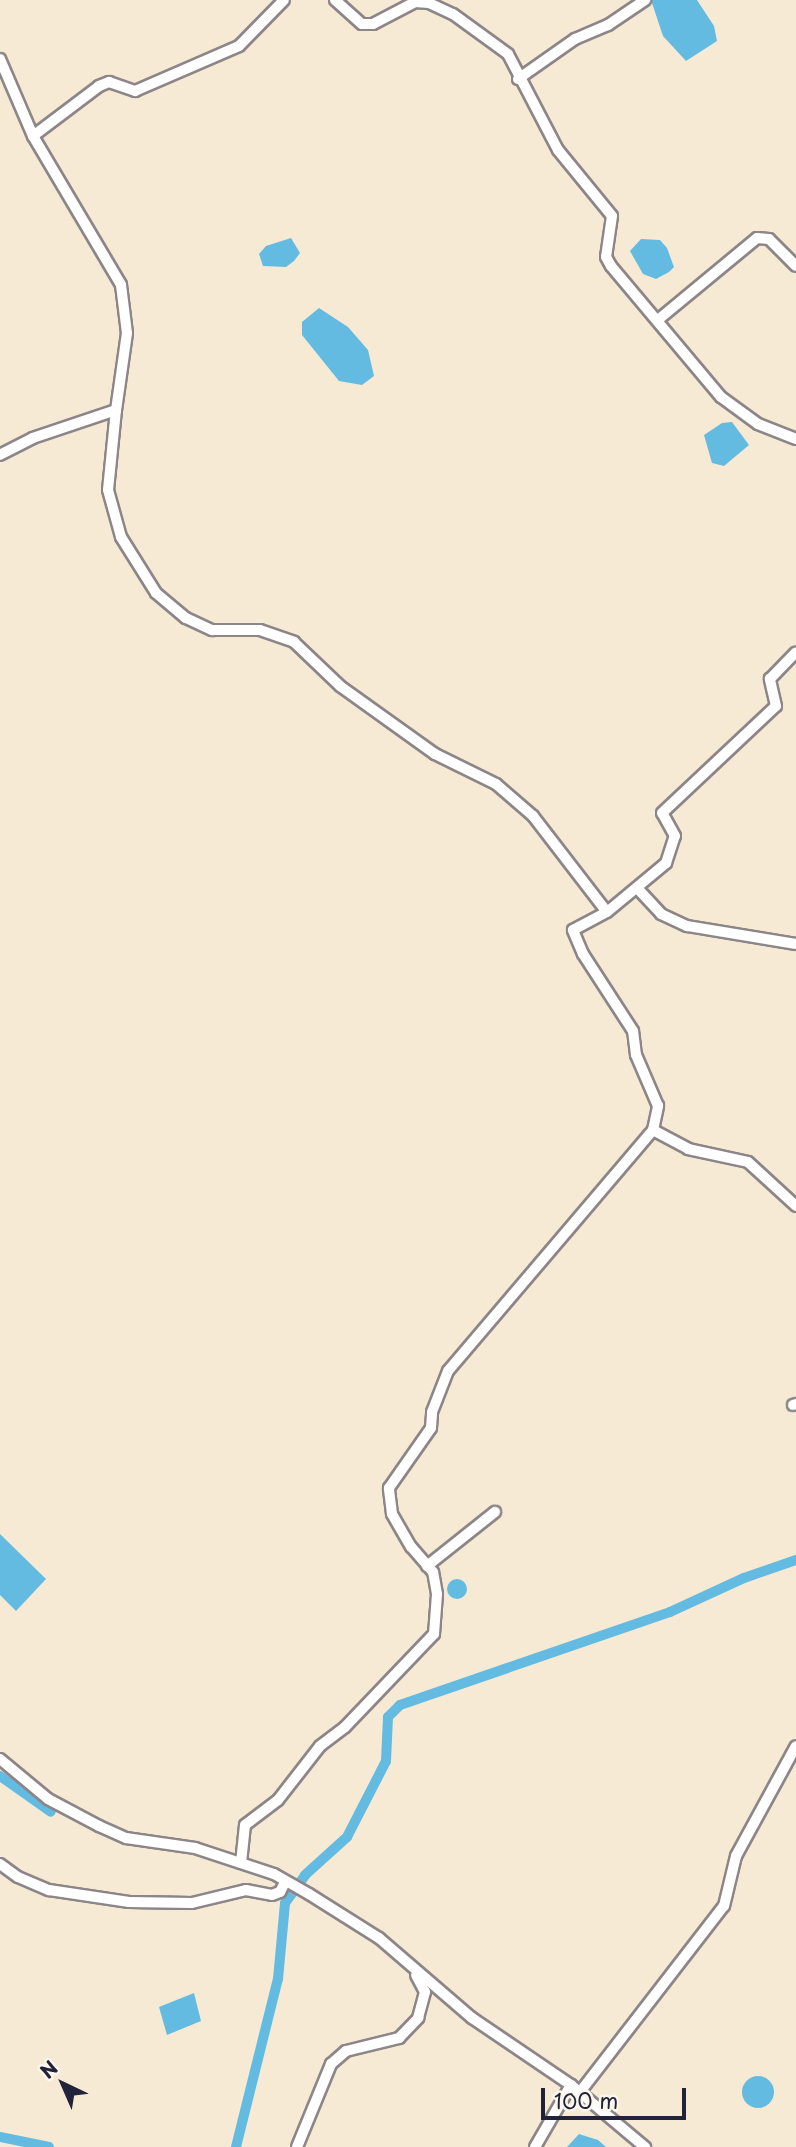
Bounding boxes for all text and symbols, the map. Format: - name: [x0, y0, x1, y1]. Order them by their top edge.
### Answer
- north arrow: [28, 2049, 98, 2119]
- text: N: [33, 2054, 64, 2084]
- scale bar: [544, 2074, 689, 2118]
- text: 100 m: [554, 2084, 618, 2116]

